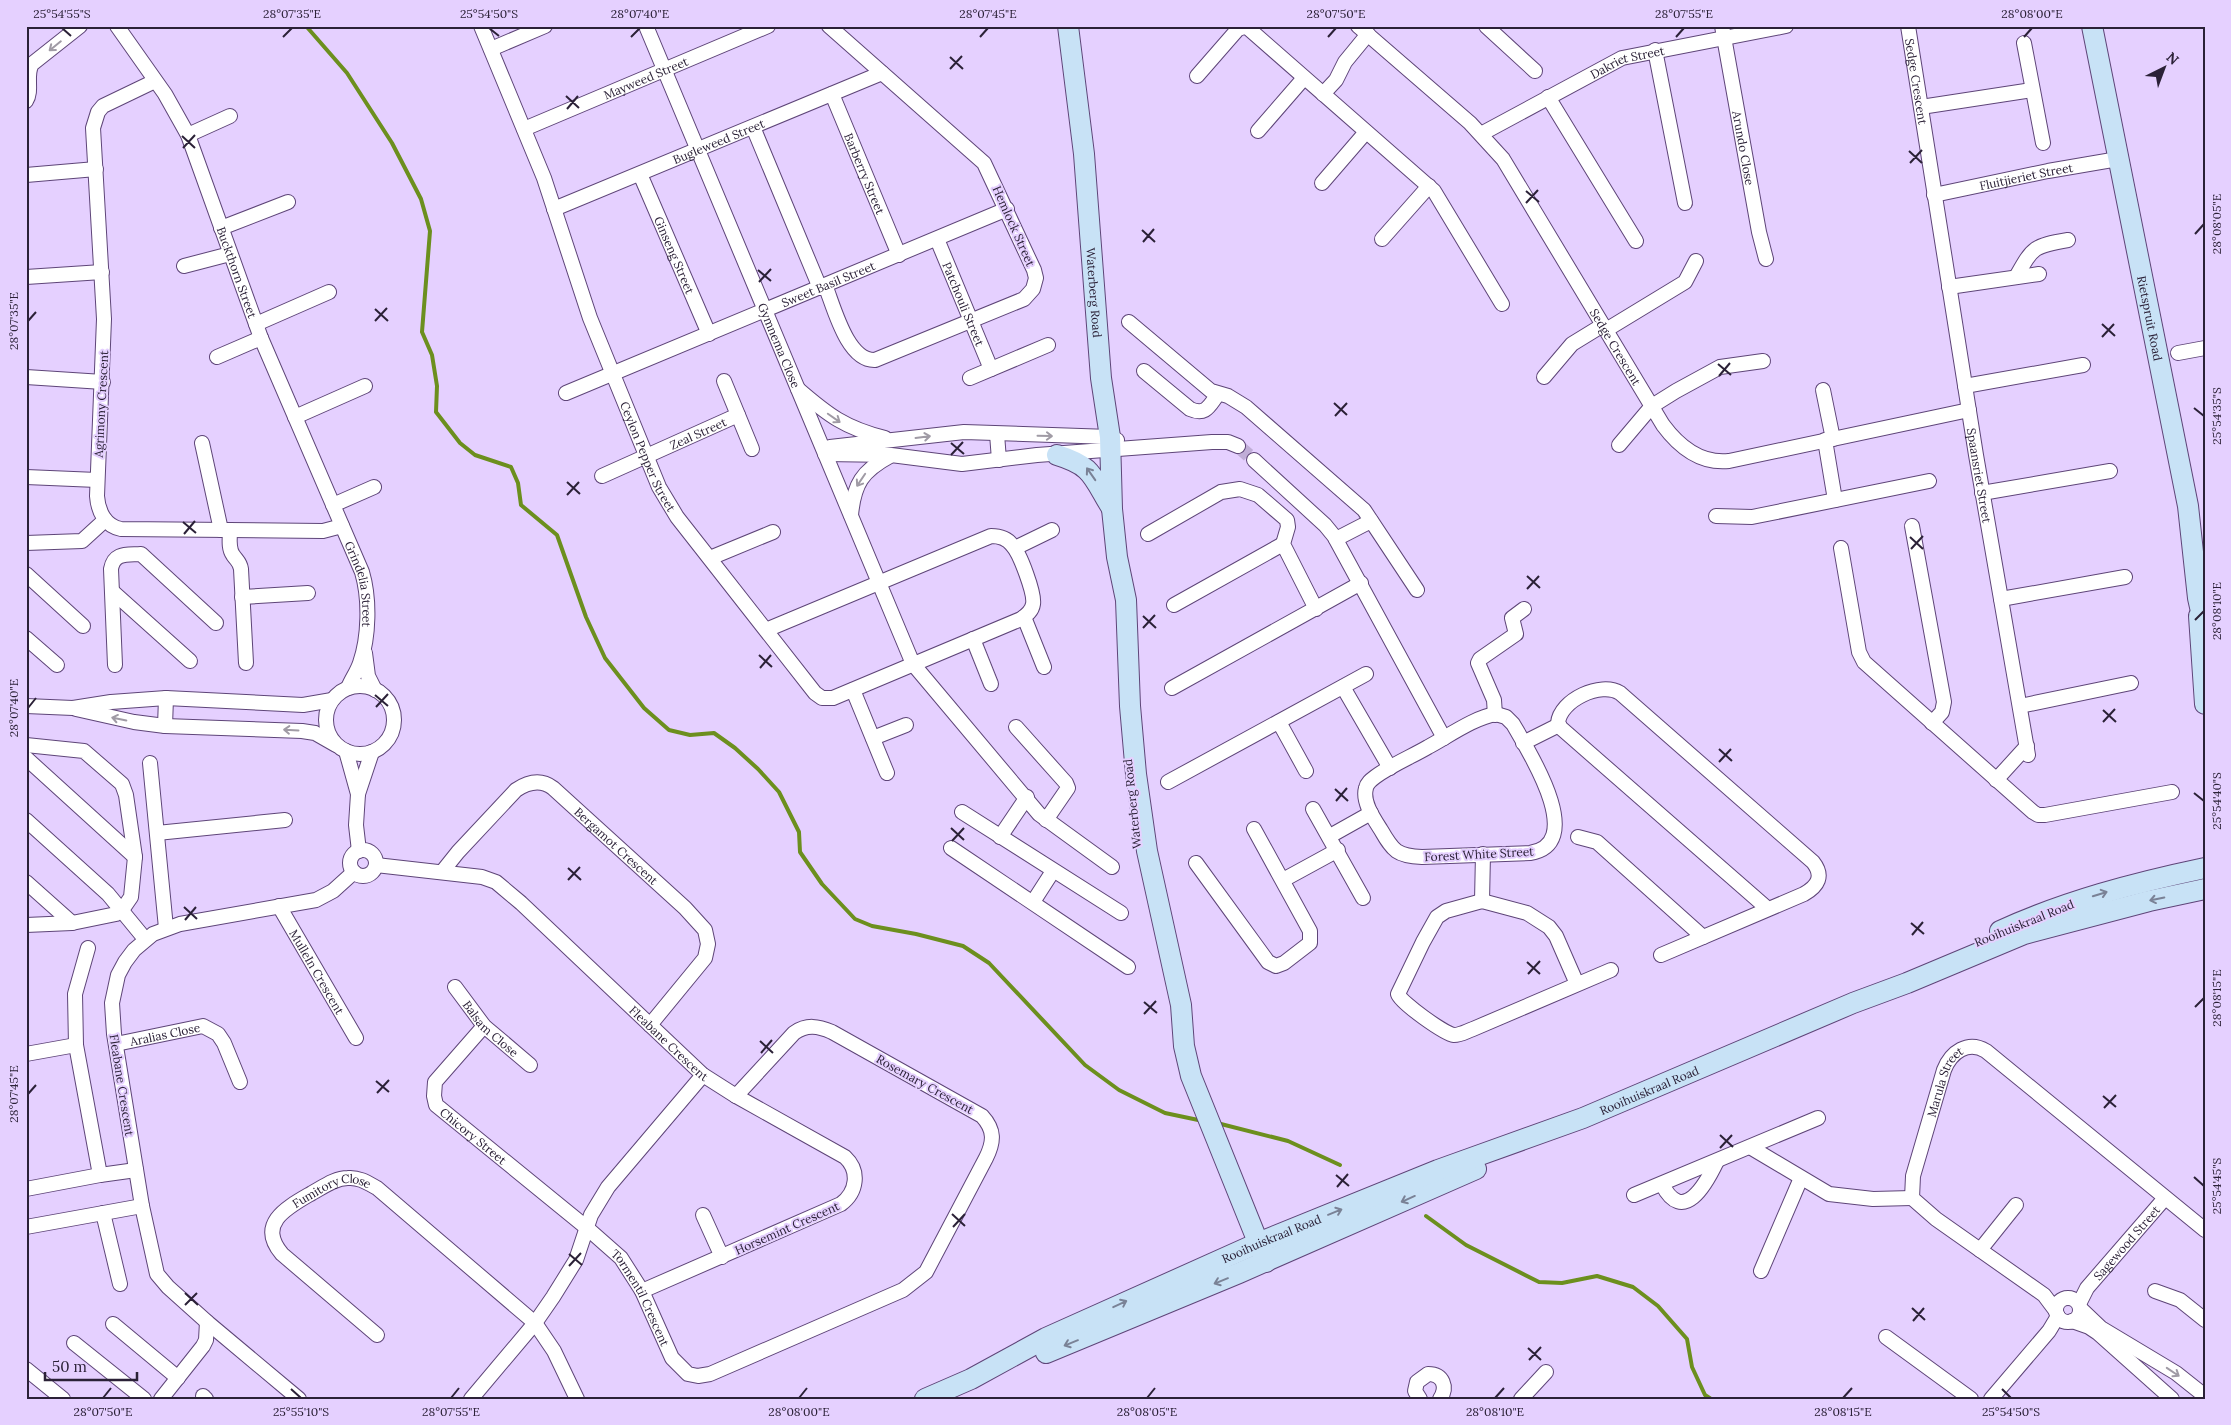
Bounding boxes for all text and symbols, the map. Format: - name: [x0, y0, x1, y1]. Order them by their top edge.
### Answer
- text: 25°54'55"S: [33, 6, 91, 21]
- text: 28°07'35"E: [263, 6, 321, 21]
- text: 25°54'50"S: [460, 6, 518, 21]
- text: 28°07'40"E: [611, 6, 669, 21]
- text: 28°07'45"E: [959, 6, 1017, 21]
- text: 28°07'50"E: [1307, 6, 1365, 21]
- text: 28°07'55"E: [1655, 6, 1713, 21]
- text: 28°08'00"E: [2001, 6, 2063, 21]
- street label: Sedge Crescent: [1903, 37, 1931, 126]
- one-way arrow: [48, 40, 61, 51]
- street label: Dakriet Street: [1587, 42, 1666, 81]
- north arrow: [2138, 42, 2188, 92]
- text: N: [2163, 48, 2183, 69]
- street label: Mayweed Street: [601, 53, 690, 102]
- street label: Arundo Close: [1730, 109, 1758, 187]
- street label: Bugleweed Street: [670, 115, 767, 167]
- street label: Barberry Street: [841, 131, 889, 217]
- street label: Fluitjieriet Street: [1978, 159, 2074, 193]
- street label: Hemlock Street: [990, 183, 1039, 269]
- text: 28°08'05"E: [2209, 194, 2224, 254]
- street label: Ginseng Street: [652, 214, 698, 296]
- street label: Buckthorn Street: [214, 224, 261, 320]
- street label: Waterberg Road: [1084, 247, 1105, 338]
- street label: Sweet Basil Street: [779, 257, 877, 310]
- street label: Patchouli Street: [940, 259, 988, 348]
- street label: Rietspruit Road: [2135, 274, 2166, 362]
- text: 28°07'35"E: [6, 292, 21, 350]
- street label: Gymnema Close: [755, 300, 804, 390]
- street label: Sedge Crescent: [1587, 306, 1645, 388]
- street label: Agrimony Crescent: [91, 350, 111, 459]
- text: 25°54'35"S: [2209, 387, 2224, 445]
- street label: Ceylon Pepper Street: [617, 399, 679, 514]
- one-way arrow: [826, 413, 840, 423]
- street label: Zeal Street: [667, 414, 729, 452]
- street label: Spaansriet Street: [1964, 427, 1995, 524]
- one-way arrow: [1037, 431, 1053, 441]
- one-way arrow: [914, 432, 930, 442]
- one-way arrow: [1086, 467, 1096, 481]
- one-way arrow: [856, 473, 866, 487]
- street label: Grindelia Street: [342, 539, 375, 628]
- text: 28°08'10"E: [2209, 582, 2224, 640]
- text: 28°07'40"E: [6, 679, 21, 737]
- one-way arrow: [111, 713, 127, 723]
- one-way arrow: [283, 725, 299, 734]
- street label: Waterberg Road: [1120, 758, 1144, 850]
- text: 25°54'40"S: [2209, 772, 2224, 830]
- street label: Bergamot Crescent: [571, 804, 662, 888]
- street label: Forest White Street: [1424, 844, 1535, 864]
- one-way arrow: [2091, 888, 2107, 898]
- one-way arrow: [2150, 895, 2166, 904]
- street label: Rooihuiskraal Road: [1972, 896, 2076, 950]
- street label: MulleIn Crescent: [287, 927, 348, 1017]
- text: 28°08'15"E: [2209, 969, 2224, 1027]
- street label: Balsam Close: [460, 997, 522, 1060]
- street label: Fleabane Crescent: [627, 1002, 711, 1084]
- street label: Aralias Close: [128, 1019, 202, 1049]
- street label: Fleabane Crescent: [107, 1033, 138, 1137]
- street label: Marula Street: [1923, 1043, 1966, 1119]
- street label: Rosemary Crescent: [874, 1051, 976, 1117]
- street label: Rooihuiskraal Road: [1597, 1062, 1701, 1118]
- text: 28°07'45"E: [6, 1065, 21, 1123]
- street label: Chicory Street: [437, 1104, 510, 1167]
- text: 25°54'45"S: [2209, 1157, 2224, 1214]
- street label: Fumitory Close: [289, 1170, 375, 1211]
- one-way arrow: [1401, 1195, 1416, 1205]
- street label: Horsemint Crescent: [732, 1198, 842, 1258]
- street label: Sagewood Street: [2090, 1202, 2163, 1283]
- one-way arrow: [1327, 1207, 1342, 1216]
- street label: Rooihuiskraal Road: [1219, 1211, 1323, 1266]
- street label: Tormentil Crescent: [609, 1246, 673, 1349]
- one-way arrow: [1214, 1276, 1229, 1286]
- one-way arrow: [1112, 1299, 1127, 1309]
- one-way arrow: [1063, 1339, 1078, 1348]
- scale bar: [45, 1350, 138, 1382]
- text: 50 m: [52, 1357, 87, 1376]
- one-way arrow: [2166, 1367, 2180, 1377]
- text: 28°07'50"E: [74, 1404, 132, 1419]
- text: 25°55'10"S: [273, 1404, 329, 1419]
- text: 28°07'55"E: [422, 1404, 480, 1419]
- text: 28°08'00"E: [768, 1404, 830, 1419]
- text: 28°08'05"E: [1117, 1404, 1177, 1419]
- text: 28°08'10"E: [1466, 1404, 1524, 1419]
- text: 28°08'15"E: [1814, 1404, 1872, 1419]
- text: 25°54'50"S: [1982, 1404, 2040, 1419]

